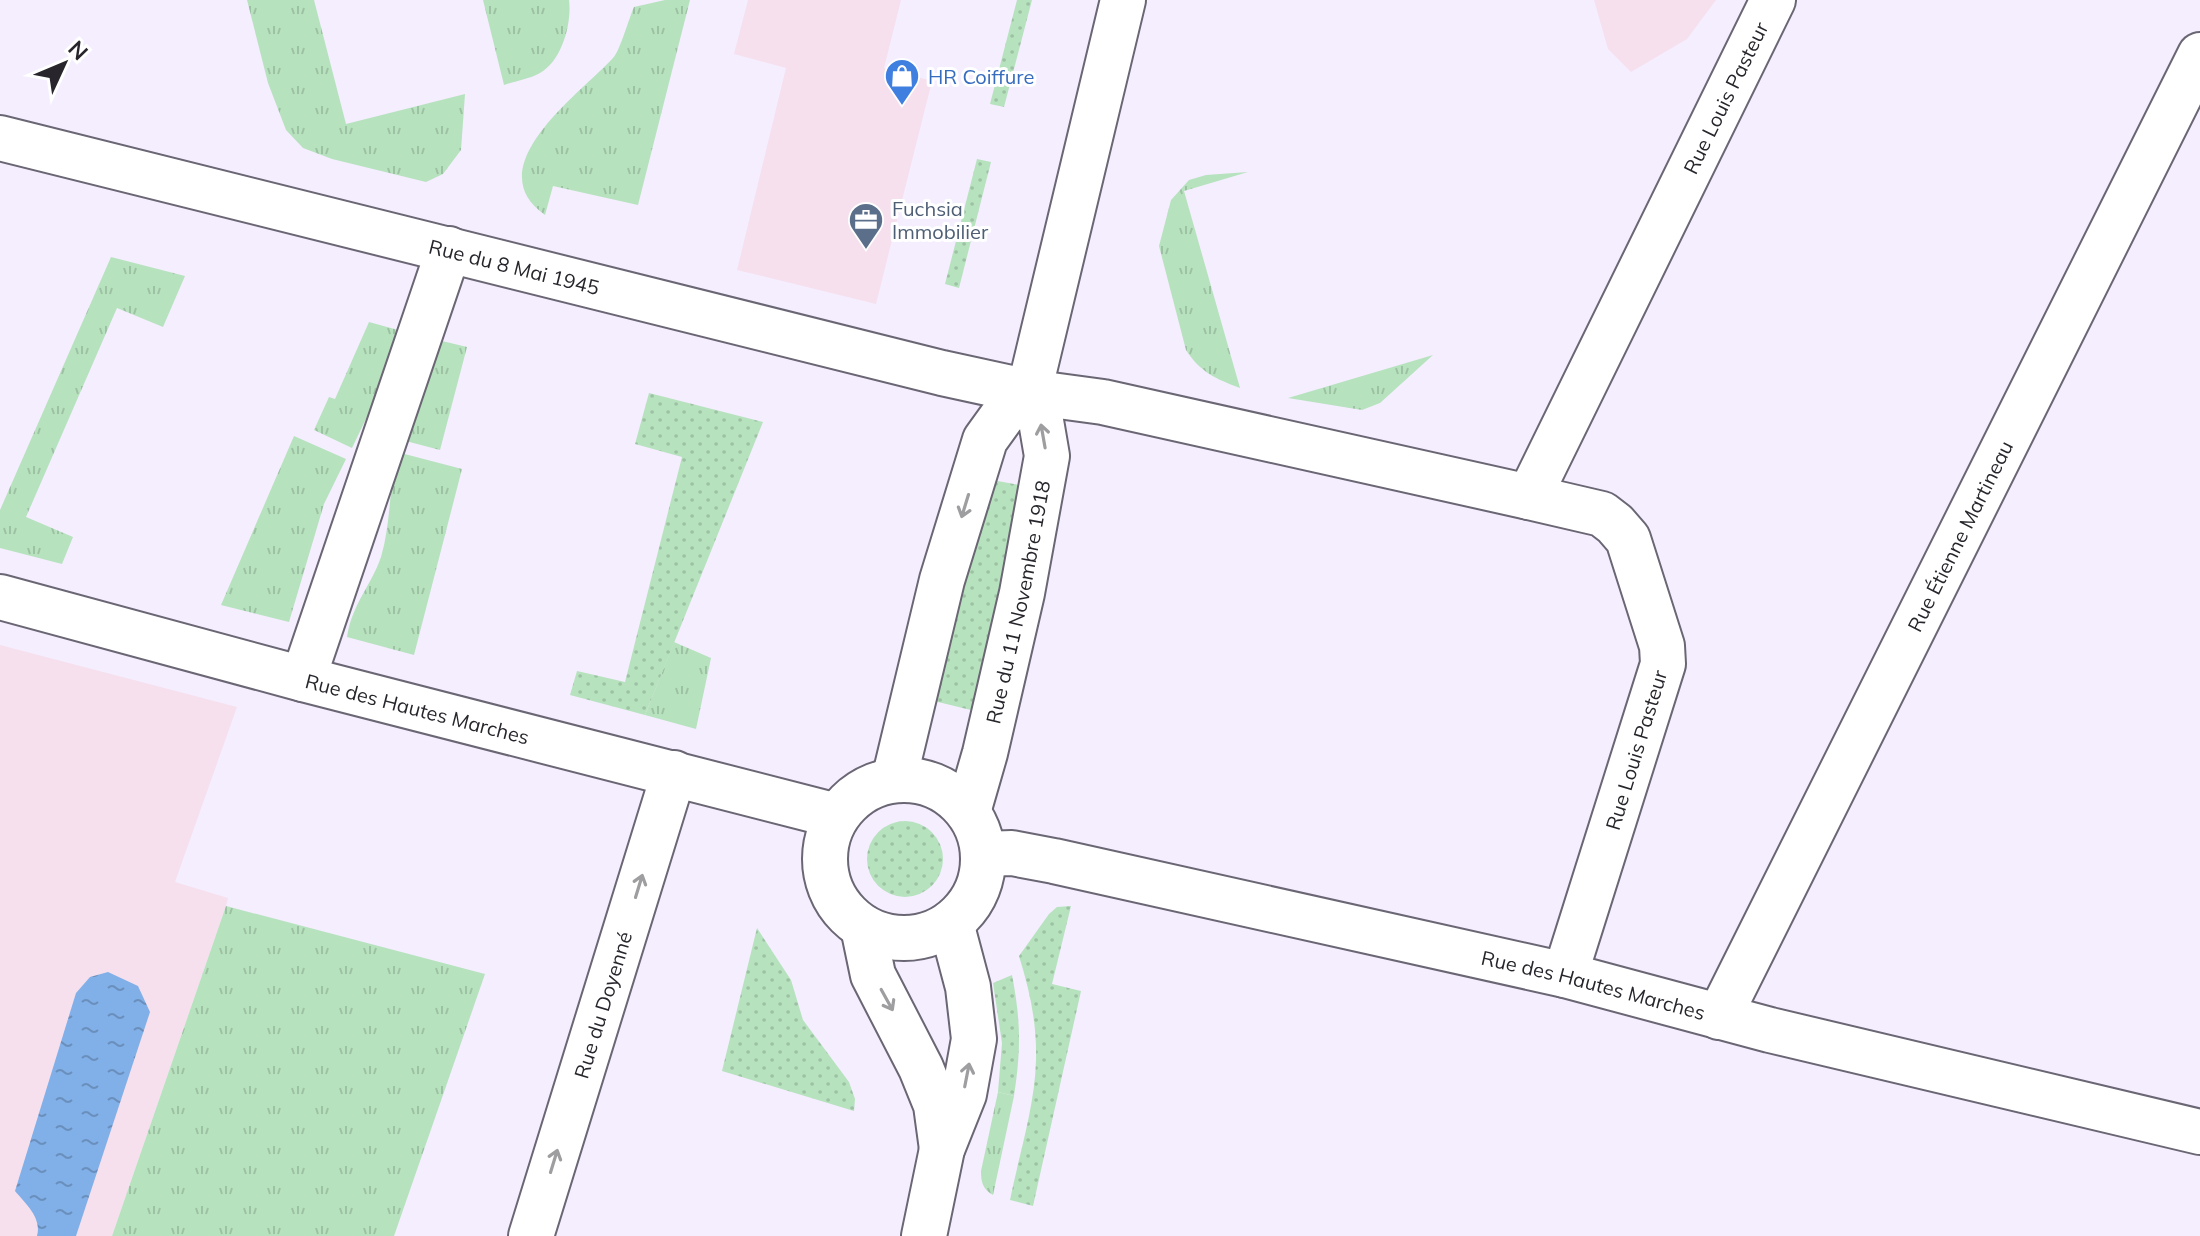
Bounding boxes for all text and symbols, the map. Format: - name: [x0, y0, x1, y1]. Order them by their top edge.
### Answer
- street label: Rue Louis Pasteur: [1677, 17, 1773, 178]
- north arrow: [24, 24, 104, 104]
- text: N: [63, 34, 94, 66]
- shop icon: HR Coiffure: [883, 57, 921, 107]
- place label: HR Coiffure: [928, 64, 1034, 89]
- place label: Fuchsia Immobilier: [892, 196, 989, 244]
- office icon: Fuchsia Immobilier: [847, 201, 885, 251]
- street label: Rue du 8 Mai 1945: [426, 233, 602, 300]
- one-way arrow: [1035, 424, 1050, 449]
- street label: Rue Étienne Martineau: [1901, 436, 2018, 635]
- street label: Rue du 11 Novembre 1918: [980, 478, 1055, 726]
- one-way arrow: [957, 492, 972, 518]
- street label: Rue Louis Pasteur: [1600, 666, 1672, 833]
- street label: Rue des Hautes Marches: [303, 668, 532, 749]
- one-way arrow: [632, 874, 647, 900]
- street label: Rue du Doyenné: [568, 928, 637, 1081]
- street label: Rue des Hautes Marches: [1479, 944, 1708, 1025]
- one-way arrow: [880, 988, 896, 1011]
- one-way arrow: [961, 1063, 976, 1088]
- one-way arrow: [547, 1149, 562, 1174]

